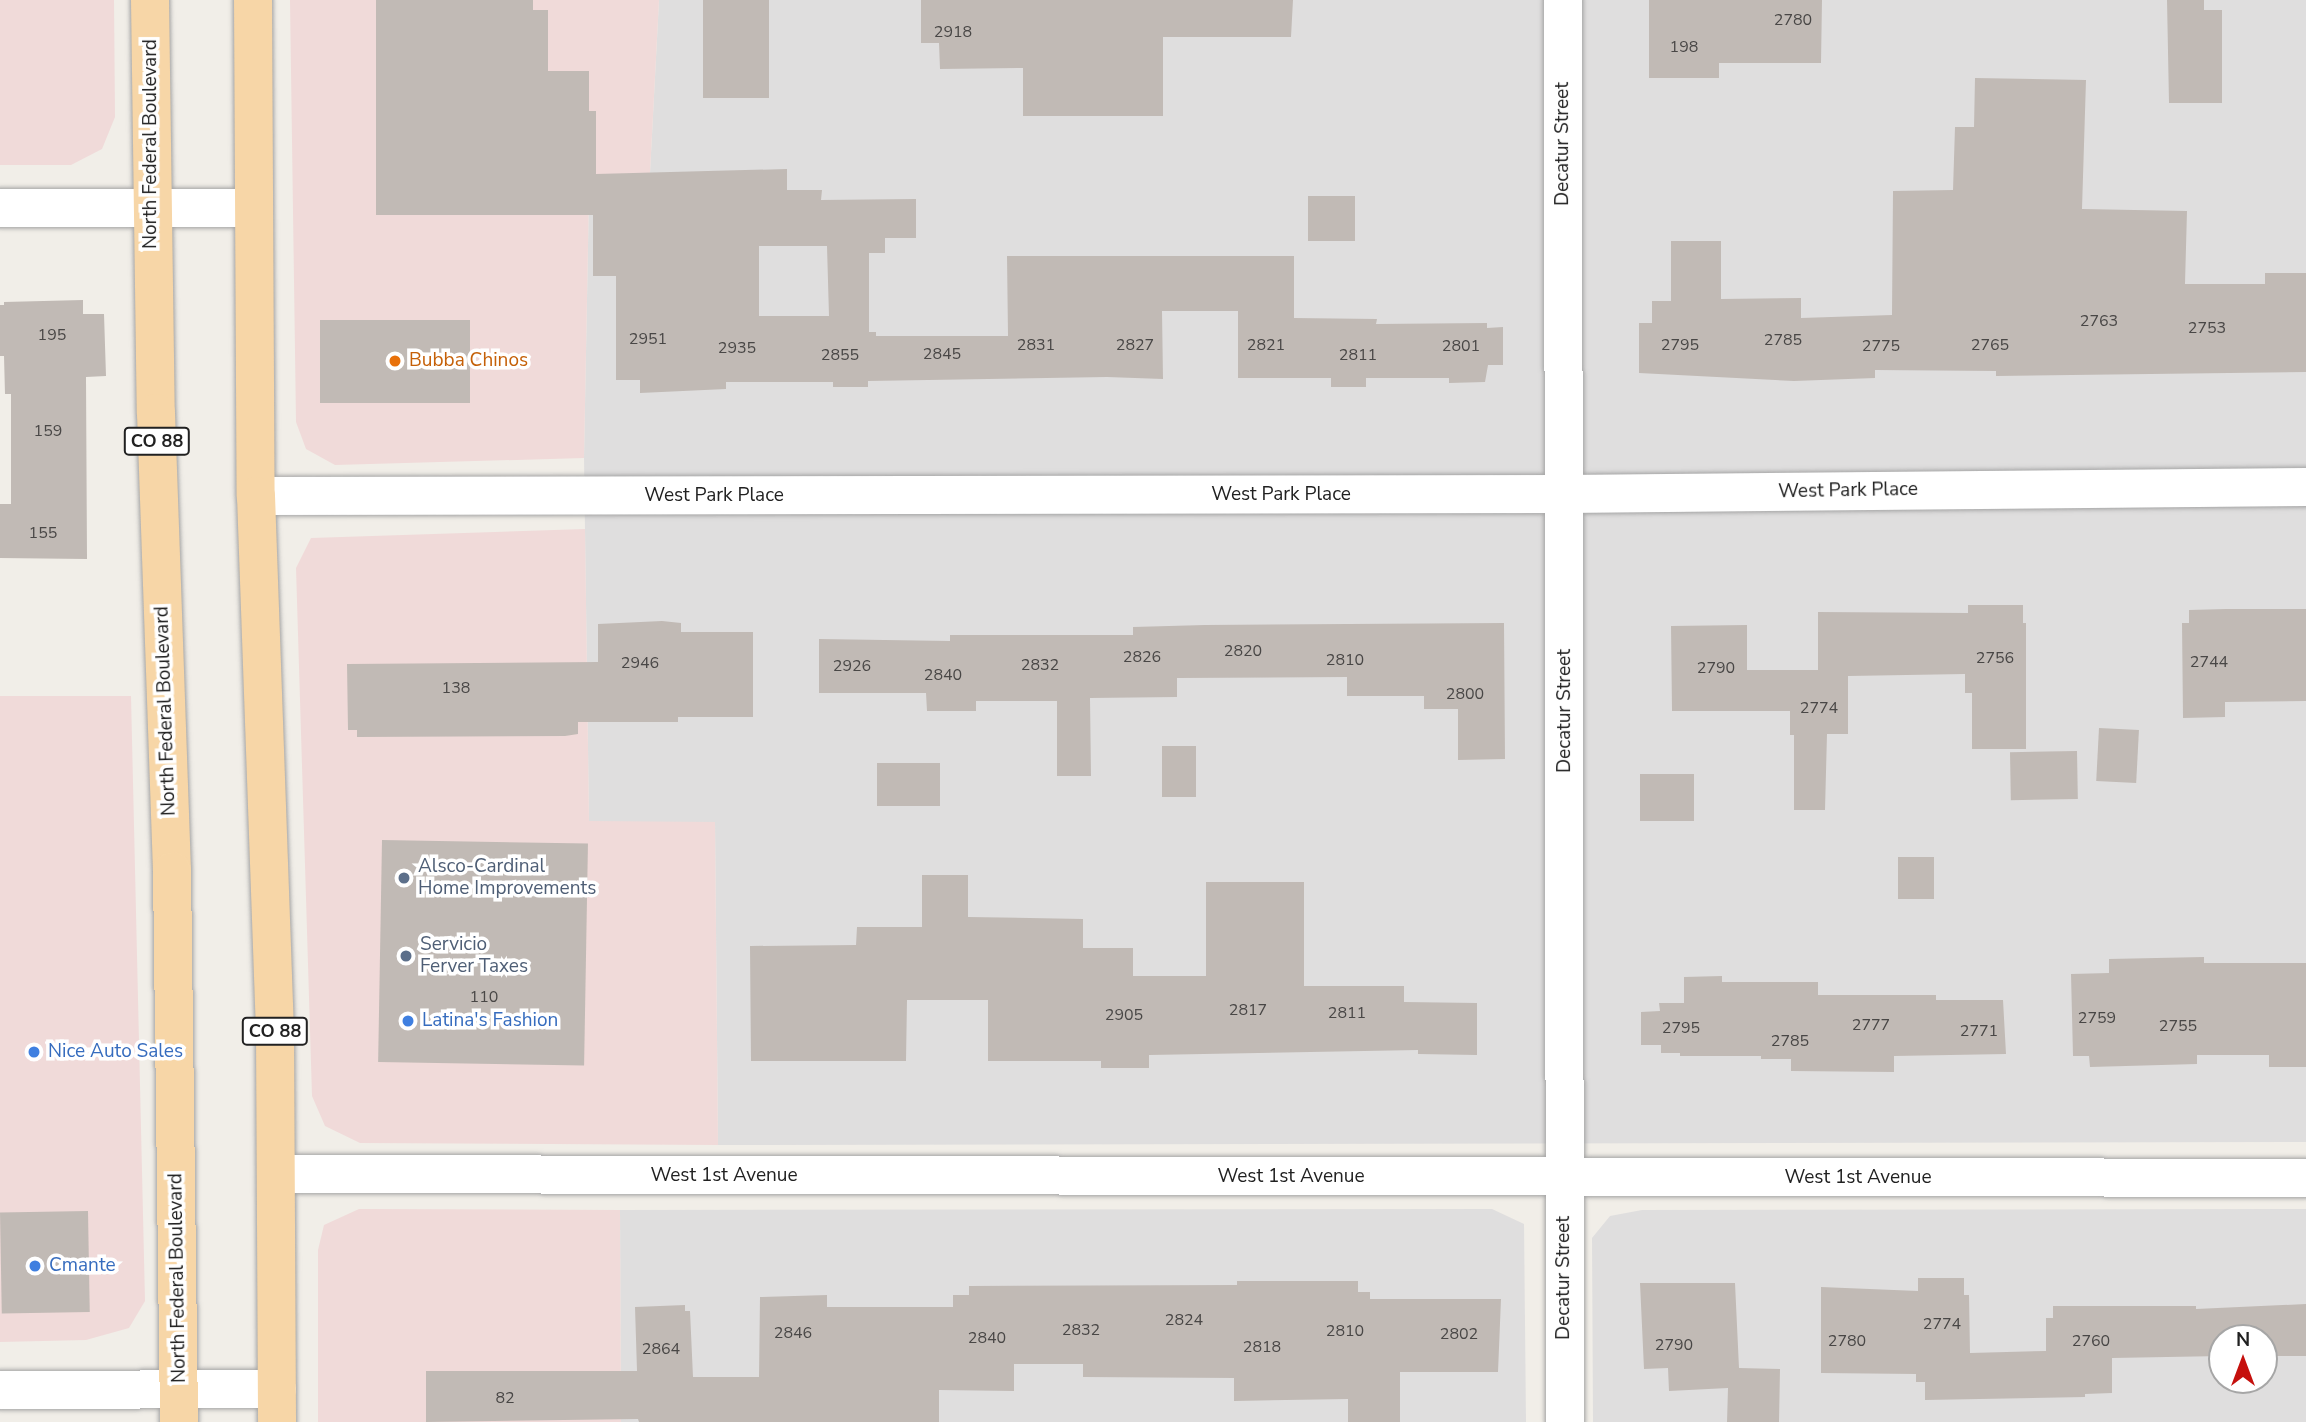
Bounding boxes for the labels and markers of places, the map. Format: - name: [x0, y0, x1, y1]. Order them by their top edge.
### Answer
- place label: Bubba Chinos: [409, 350, 528, 372]
- marker: Bubba Chinos: [387, 353, 403, 369]
- place label: Alsco-Cardinal Home Improvements: [418, 856, 596, 900]
- marker: Alsco-Cardinal Home Improvements: [396, 870, 412, 886]
- place label: Servicio Ferver Taxes: [420, 934, 528, 978]
- marker: Servicio Ferver Taxes: [398, 948, 414, 964]
- place label: Latina's Fashion: [422, 1010, 558, 1032]
- marker: Latina's Fashion: [400, 1013, 416, 1029]
- place label: Nice Auto Sales: [48, 1041, 183, 1063]
- marker: Nice Auto Sales: [26, 1044, 42, 1060]
- place label: Cmante: [49, 1255, 116, 1277]
- marker: Cmante: [27, 1258, 43, 1274]

